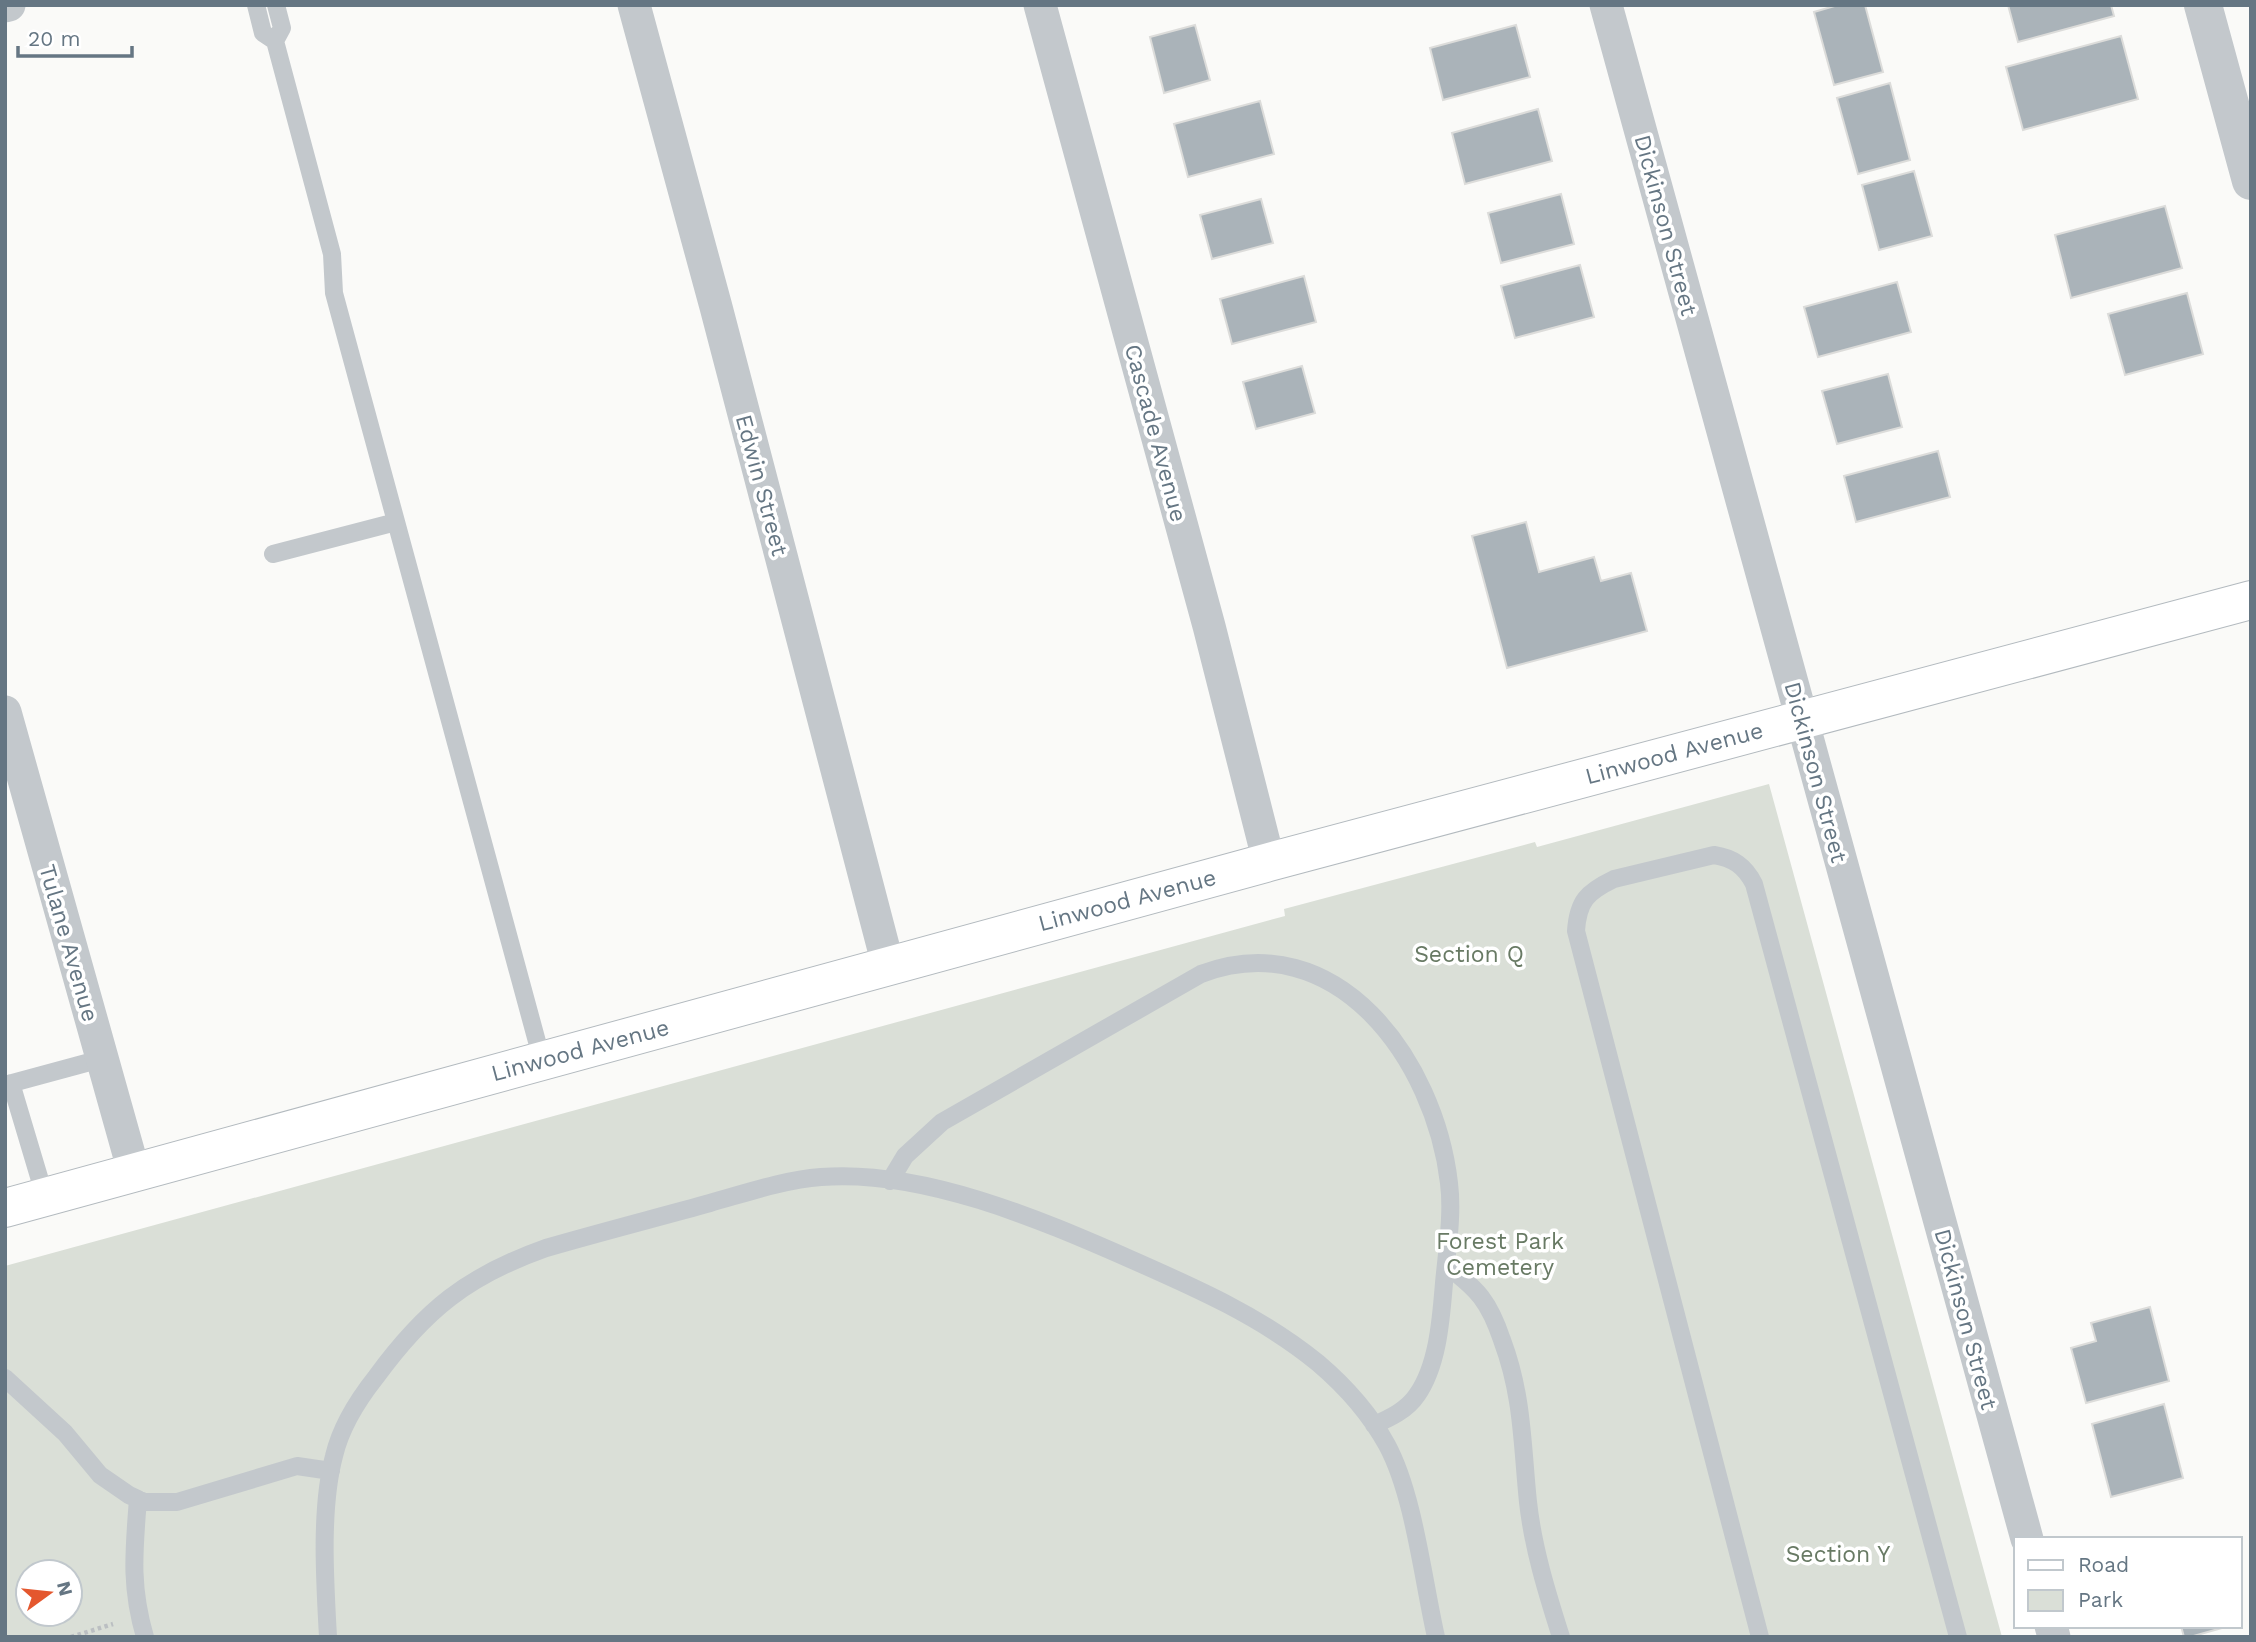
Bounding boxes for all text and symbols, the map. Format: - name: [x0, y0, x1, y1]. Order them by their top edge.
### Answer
- scale bar: [18, 14, 131, 58]
- text: 20 m: [28, 26, 80, 51]
- street label: Dickinson Street: [1628, 132, 1703, 319]
- street label: Cascade Avenue: [1119, 341, 1192, 525]
- street label: Edwin Street: [730, 411, 793, 559]
- street label: Dickinson Street: [1778, 679, 1853, 866]
- street label: Linwood Avenue: [1582, 717, 1766, 790]
- street label: Tulane Avenue: [33, 861, 104, 1025]
- street label: Linwood Avenue: [1035, 864, 1219, 937]
- park label: Section Q: [1414, 941, 1524, 968]
- street label: Linwood Avenue: [488, 1014, 672, 1087]
- street label: Dickinson Street: [1928, 1226, 2003, 1413]
- park label: Forest Park Cemetery: [1436, 1228, 1564, 1281]
- legend: [2014, 1537, 2242, 1628]
- park label: Section Y: [1786, 1541, 1890, 1568]
- text: Road: [2078, 1552, 2129, 1577]
- north arrow: [14, 1558, 84, 1628]
- text: N: [52, 1579, 78, 1599]
- text: Park: [2078, 1587, 2123, 1612]

